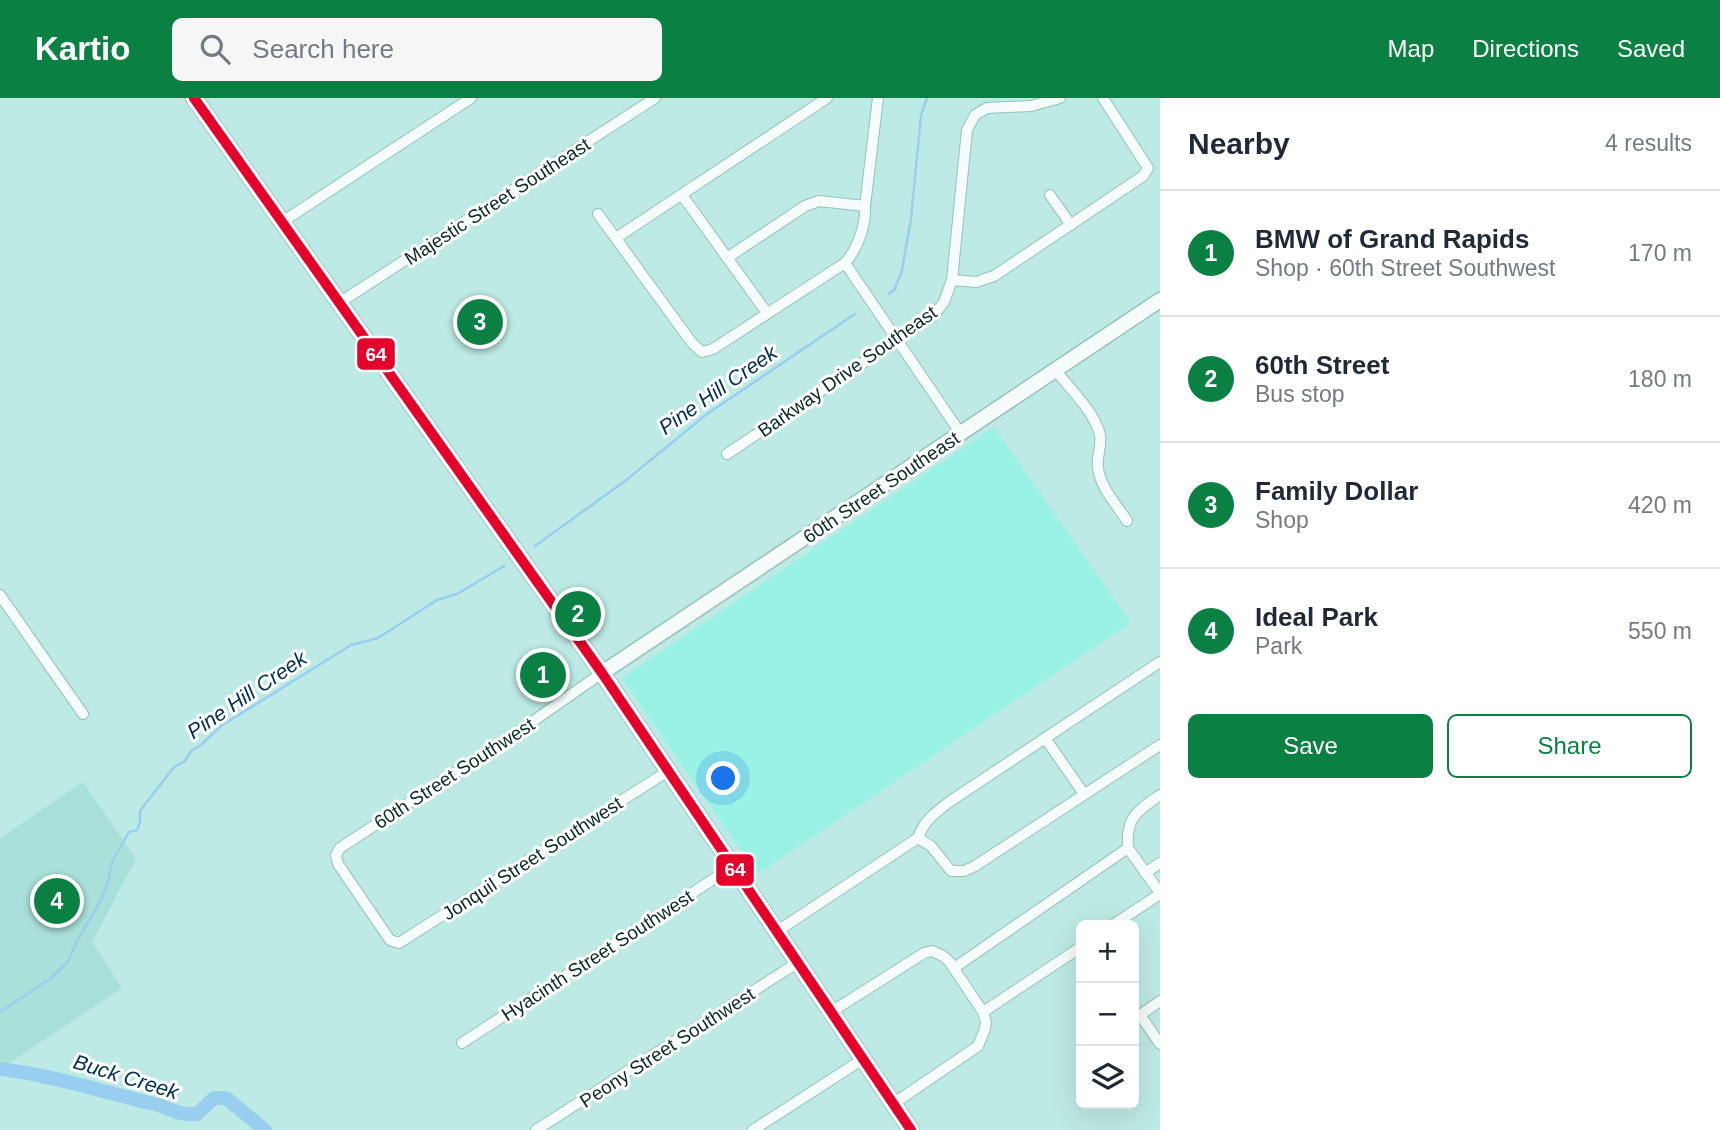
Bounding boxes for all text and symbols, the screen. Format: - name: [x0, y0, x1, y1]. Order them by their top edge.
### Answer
- search box: [172, 18, 662, 81]
- text: Kartio: [35, 30, 130, 67]
- icon: search: [196, 30, 234, 68]
- text: Search here: [252, 34, 394, 64]
- text: Map: [1388, 35, 1434, 62]
- text: Directions: [1472, 35, 1579, 62]
- text: Saved: [1617, 35, 1685, 62]
- text: Nearby: [1188, 127, 1290, 160]
- text: 4 results: [1605, 130, 1692, 156]
- street label: Majestic Street Southeast: [401, 133, 594, 269]
- text: BMW of Grand Rapids: [1255, 224, 1529, 254]
- text: 1: [1205, 240, 1217, 266]
- text: 170 m: [1628, 240, 1692, 266]
- text: Shop · 60th Street Southwest: [1255, 255, 1555, 281]
- pin: 3: [457, 296, 503, 348]
- street label: Barkway Drive Southeast: [754, 301, 941, 441]
- line badge: 64: [356, 337, 396, 371]
- water label: Pine Hill Creek: [654, 339, 782, 439]
- text: 64: [365, 344, 387, 365]
- text: 60th Street: [1255, 350, 1389, 380]
- text: 2: [1205, 366, 1217, 392]
- text: 180 m: [1628, 366, 1692, 392]
- text: Bus stop: [1255, 381, 1345, 407]
- street label: 60th Street Southeast: [799, 427, 964, 548]
- text: Family Dollar: [1255, 476, 1418, 506]
- text: 3: [1205, 492, 1217, 518]
- text: 420 m: [1628, 492, 1692, 518]
- text: Shop: [1255, 507, 1309, 533]
- pin: 2: [555, 588, 601, 640]
- text: Ideal Park: [1255, 602, 1378, 632]
- text: 4: [1205, 618, 1217, 644]
- text: 550 m: [1628, 618, 1692, 644]
- text: Park: [1255, 633, 1302, 659]
- water label: Pine Hill Creek: [183, 645, 312, 743]
- pin: 1: [520, 649, 566, 701]
- street label: 60th Street Southwest: [370, 713, 539, 833]
- button: Save: [1188, 714, 1433, 778]
- button: Share: [1447, 714, 1692, 778]
- your location: [706, 761, 740, 795]
- street label: Jonquil Street Southwest: [438, 792, 627, 924]
- line badge: 64: [715, 853, 755, 887]
- text: 64: [724, 859, 746, 880]
- pin: 4: [34, 875, 80, 927]
- street label: Hyacinth Street Southwest: [498, 885, 697, 1025]
- map controls: [1076, 920, 1139, 1109]
- button: +: [1076, 920, 1139, 983]
- street label: Peony Street Southwest: [576, 983, 759, 1112]
- button: −: [1076, 983, 1139, 1046]
- button: layers: [1076, 1046, 1139, 1109]
- water label: Buck Creek: [71, 1050, 183, 1104]

